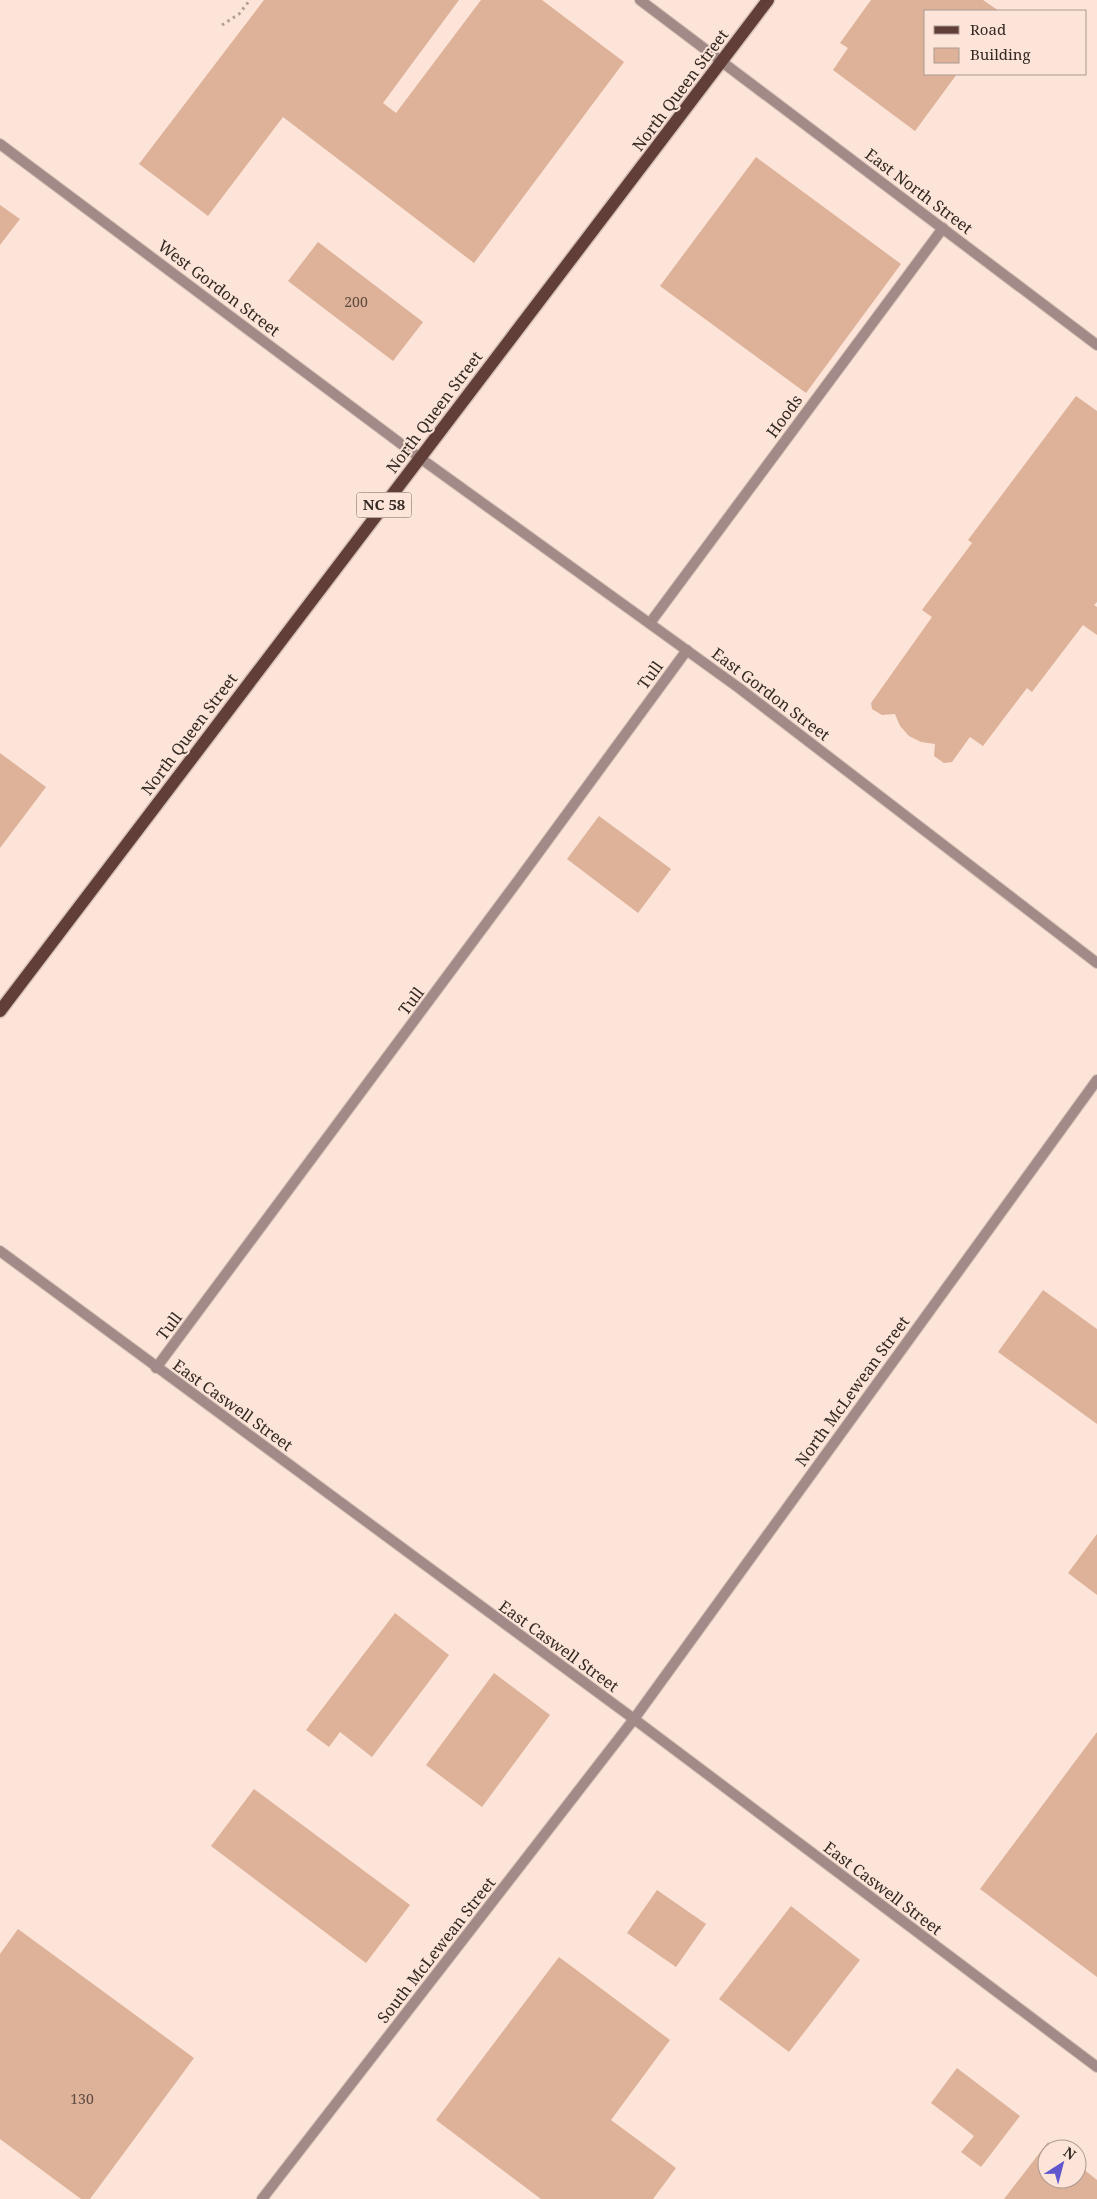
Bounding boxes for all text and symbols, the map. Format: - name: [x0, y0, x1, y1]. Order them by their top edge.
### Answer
- legend: [924, 10, 1087, 75]
- text: Road: [970, 19, 1006, 39]
- street label: North Queen Street: [627, 24, 733, 155]
- text: Building: [970, 44, 1031, 64]
- street label: East North Street: [861, 143, 978, 239]
- street label: West Gordon Street: [153, 235, 285, 341]
- house number: 200: [344, 292, 368, 311]
- street label: North Queen Street: [381, 346, 487, 477]
- street label: Hoods: [761, 390, 807, 442]
- road number: NC 58: [356, 492, 412, 518]
- street label: East Gordon Street: [708, 642, 835, 746]
- street label: Tull: [632, 656, 668, 694]
- street label: North Queen Street: [136, 668, 242, 799]
- street label: Tull: [393, 982, 429, 1020]
- street label: Tull: [151, 1307, 187, 1345]
- street label: North McLewean Street: [790, 1311, 914, 1471]
- street label: East Caswell Street: [169, 1354, 298, 1456]
- street label: East Caswell Street: [495, 1595, 624, 1697]
- street label: East Caswell Street: [819, 1836, 947, 1940]
- street label: South McLewean Street: [372, 1872, 500, 2028]
- house number: 130: [70, 2089, 94, 2108]
- north arrow: [1037, 2139, 1087, 2189]
- text: N: [1060, 2142, 1080, 2164]

